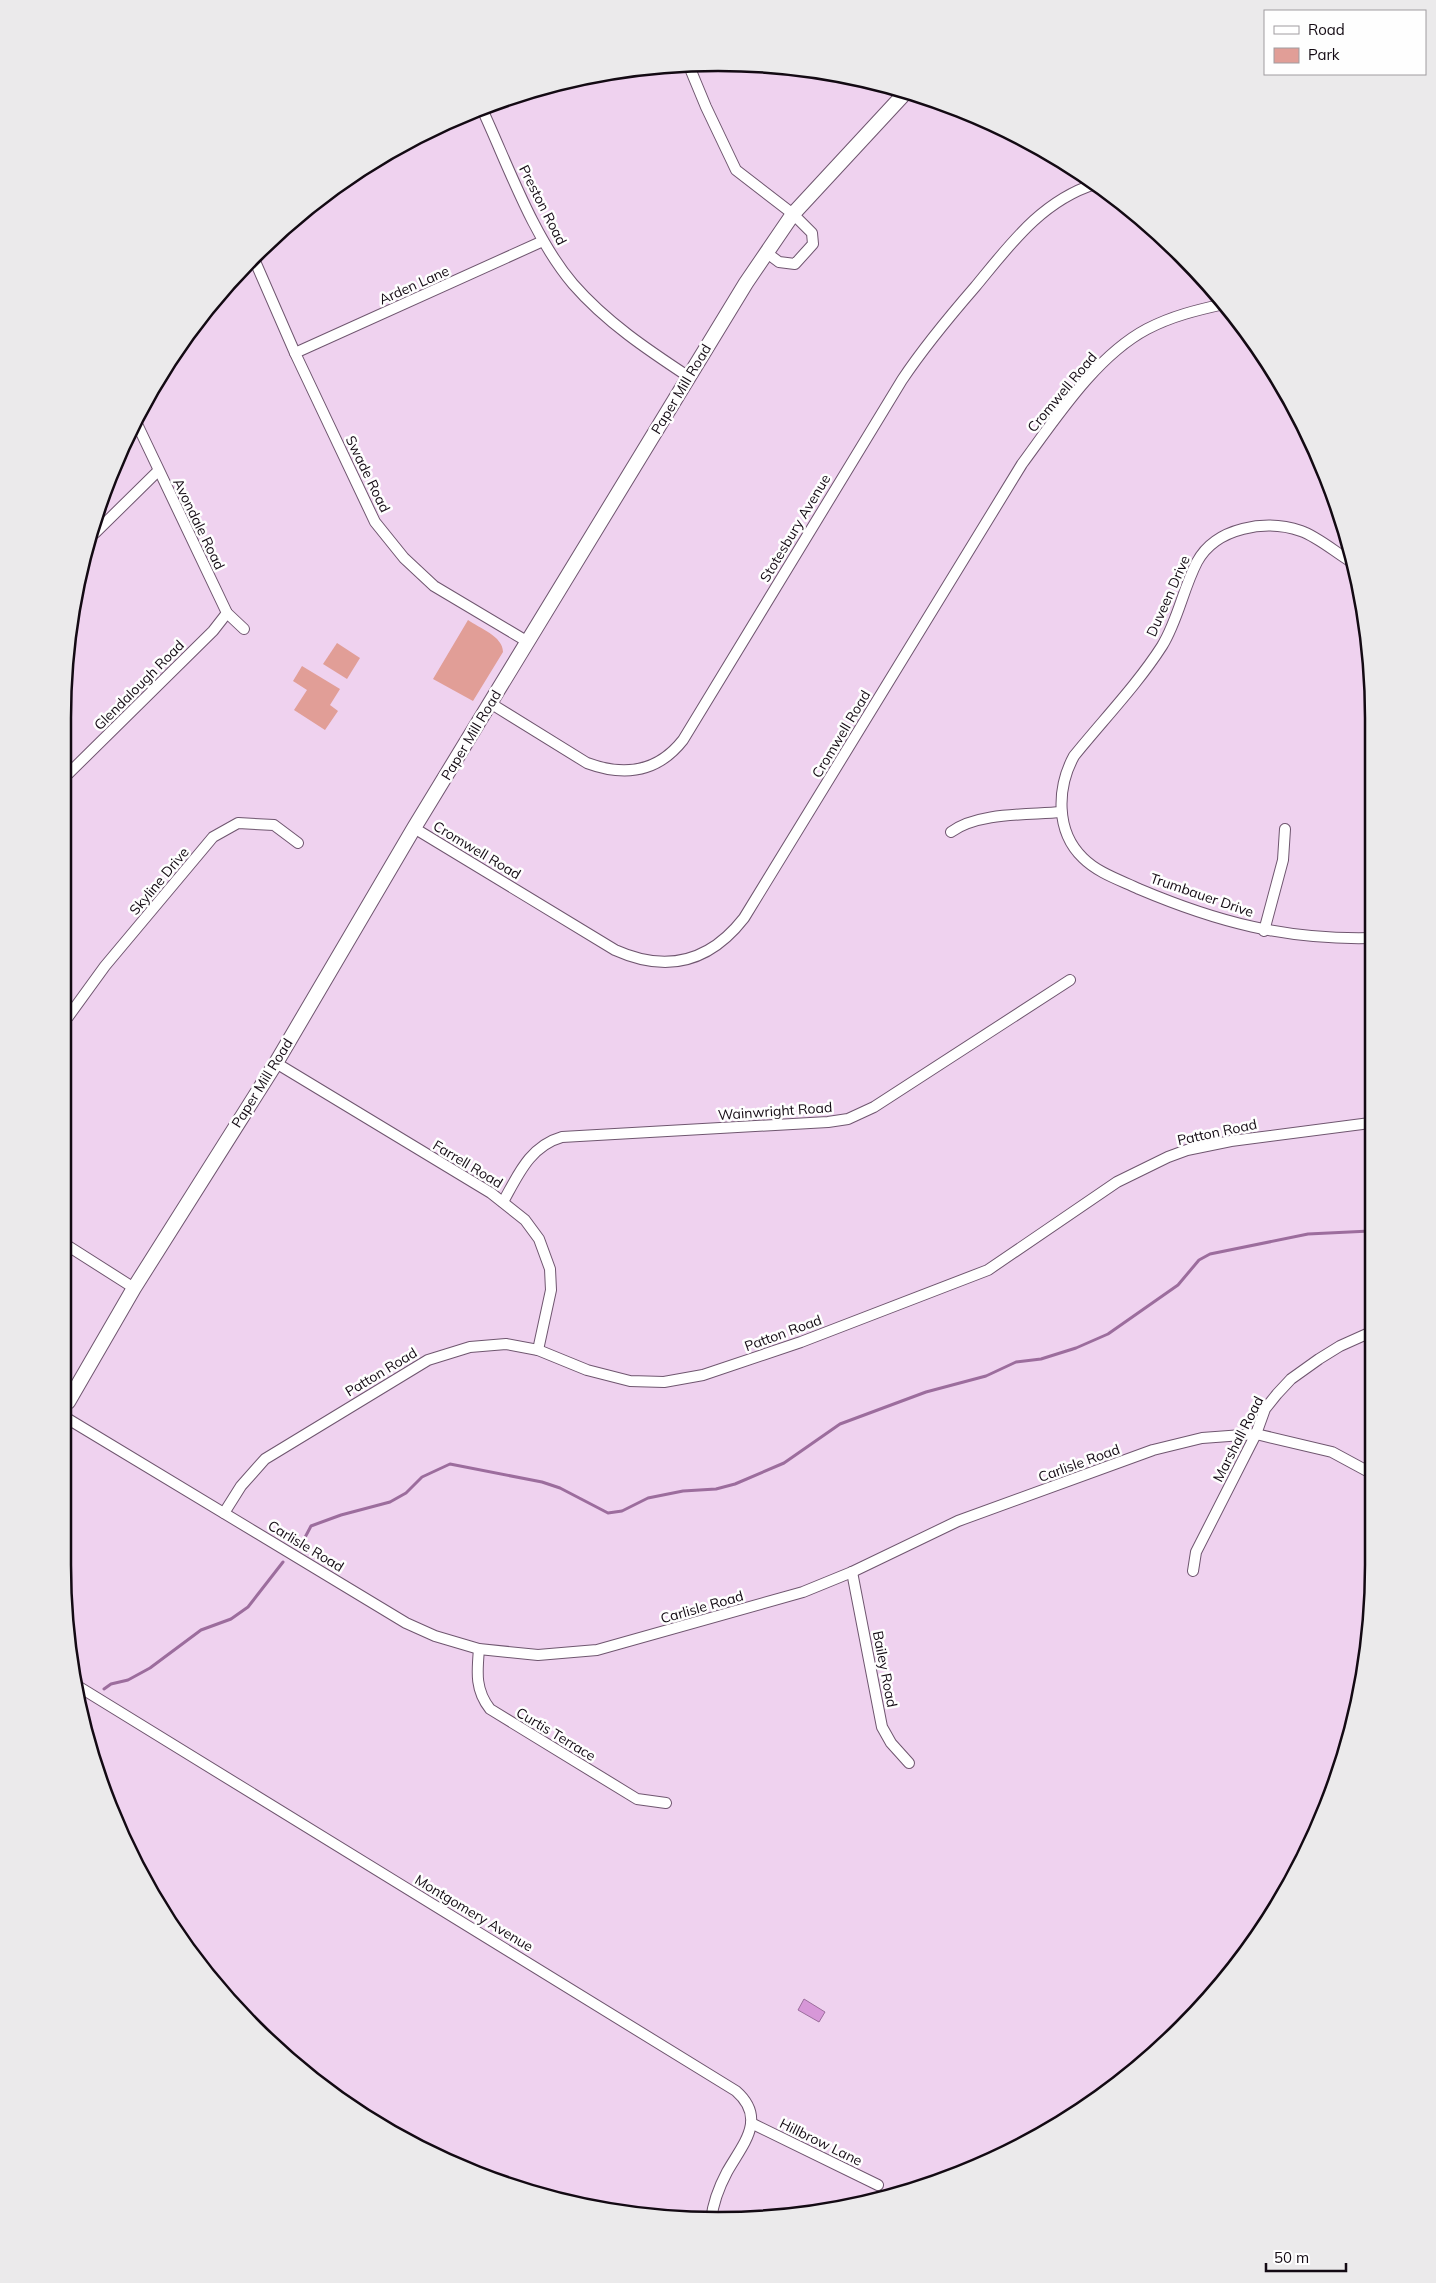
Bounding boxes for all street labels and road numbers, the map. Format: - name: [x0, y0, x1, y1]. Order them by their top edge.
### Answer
- street label: Preston Road: [515, 162, 571, 248]
- street label: Arden Lane: [376, 262, 452, 308]
- street label: Paper Mill Road: [647, 341, 715, 437]
- street label: Cromwell Road: [1023, 348, 1101, 436]
- street label: Swade Road: [342, 433, 394, 515]
- street label: Stotesbury Avenue: [756, 471, 834, 585]
- street label: Avondale Road: [169, 475, 229, 573]
- street label: Duveen Drive: [1142, 553, 1194, 639]
- street label: Glendalough Road: [90, 636, 188, 734]
- street label: Paper Mill Road: [437, 687, 505, 783]
- street label: Cromwell Road: [808, 687, 874, 781]
- street label: Cromwell Road: [430, 817, 524, 883]
- street label: Skyline Drive: [125, 843, 193, 919]
- street label: Trumbauer Drive: [1148, 869, 1256, 921]
- street label: Paper Mill Road: [227, 1035, 297, 1131]
- street label: Wainwright Road: [717, 1098, 833, 1124]
- street label: Patton Road: [1176, 1115, 1258, 1149]
- street label: Farrell Road: [430, 1136, 506, 1192]
- street label: Patton Road: [742, 1311, 824, 1355]
- street label: Patton Road: [342, 1343, 420, 1401]
- street label: Marshall Road: [1209, 1393, 1267, 1485]
- street label: Carlisle Road: [1036, 1440, 1122, 1486]
- street label: Carlisle Road: [265, 1516, 347, 1576]
- street label: Carlisle Road: [658, 1587, 746, 1627]
- street label: Bailey Road: [869, 1629, 901, 1709]
- street label: Curtis Terrace: [513, 1703, 599, 1765]
- street label: Montgomery Avenue: [412, 1871, 536, 1955]
- street label: Hillbrow Lane: [777, 2114, 865, 2170]

